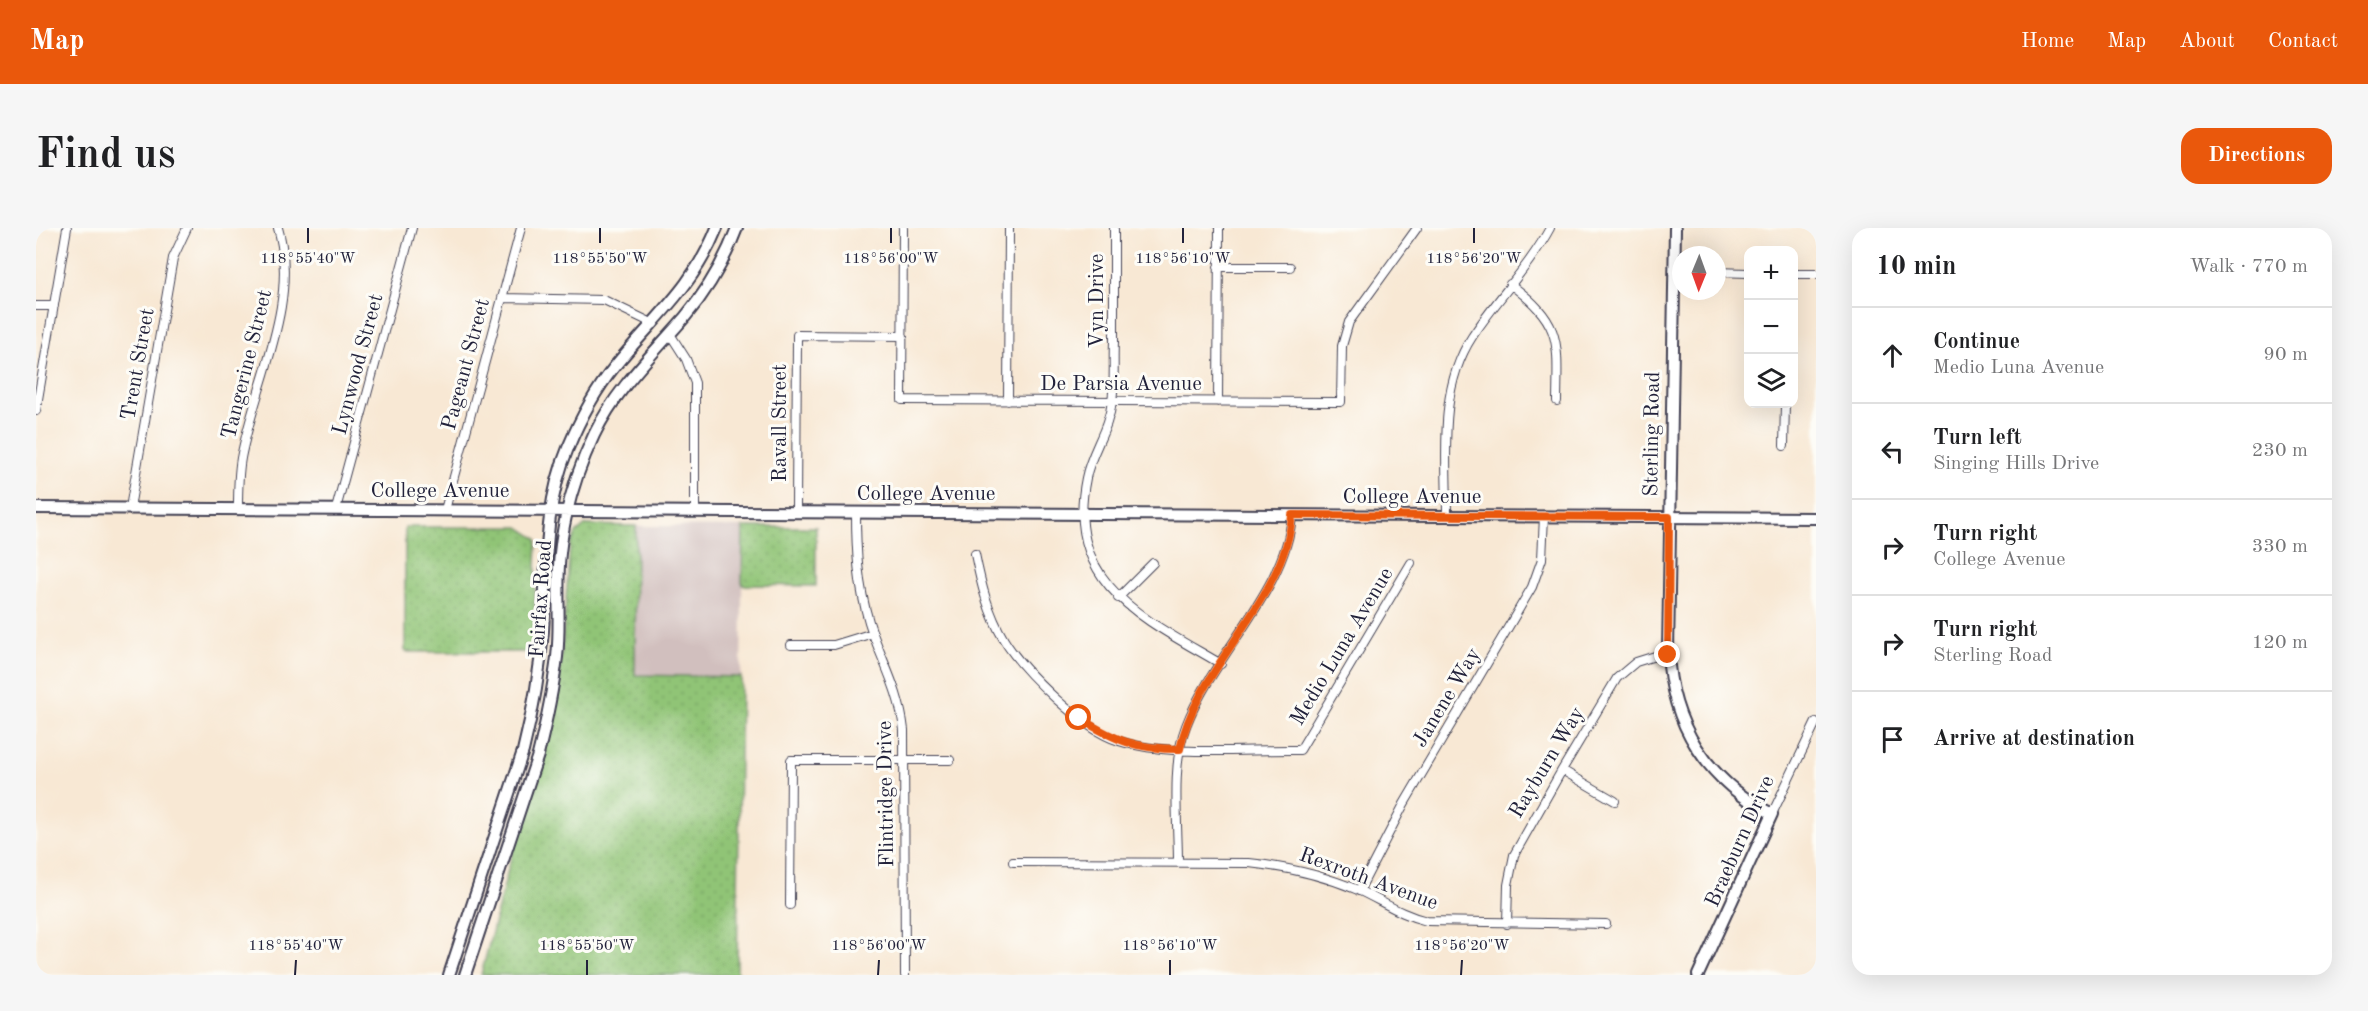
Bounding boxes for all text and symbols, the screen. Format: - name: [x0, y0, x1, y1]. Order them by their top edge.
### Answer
- text: Map: [30, 28, 84, 56]
- text: Home: [2021, 31, 2074, 52]
- text: Map: [2107, 31, 2146, 52]
- text: About: [2179, 31, 2235, 52]
- text: Contact: [2268, 31, 2338, 52]
- button: Directions: [2181, 128, 2332, 184]
- text: Find us: [36, 135, 175, 177]
- north arrow: [1672, 246, 1726, 300]
- map controls: [1744, 246, 1798, 408]
- button: +: [1744, 246, 1798, 300]
- text: 118°55'40"W: [260, 252, 356, 267]
- text: 118°55'50"W: [552, 252, 648, 267]
- text: 118°56'00"W: [843, 252, 939, 267]
- text: 118°56'10"W: [1135, 252, 1231, 267]
- text: 118°56'20"W: [1426, 252, 1522, 267]
- street label: Vyn Drive: [1087, 253, 1108, 349]
- text: 10 min: [1876, 254, 1956, 280]
- text: Walk · 770 m: [2189, 257, 2308, 277]
- street label: Tangerine Street: [219, 287, 276, 441]
- street label: Lynwood Street: [330, 292, 387, 437]
- street label: Pageant Street: [439, 296, 494, 432]
- button: −: [1744, 300, 1798, 354]
- street label: Trent Street: [118, 307, 159, 422]
- text: Continue: [1933, 331, 2020, 353]
- icon: ahead: [1876, 339, 1909, 372]
- text: 90 m: [2263, 345, 2308, 365]
- button: layers: [1744, 354, 1798, 408]
- text: Medio Luna Avenue: [1933, 358, 2104, 378]
- street label: Ravall Street: [770, 364, 791, 482]
- street label: Sterling Road: [1641, 371, 1664, 497]
- street label: De Parsia Avenue: [1040, 374, 1202, 395]
- text: Turn left: [1933, 427, 2022, 449]
- icon: left: [1876, 435, 1909, 468]
- text: 230 m: [2252, 441, 2308, 461]
- text: Singing Hills Drive: [1933, 454, 2099, 474]
- street label: College Avenue: [370, 481, 510, 502]
- street label: College Avenue: [856, 484, 996, 505]
- street label: College Avenue: [1342, 487, 1482, 508]
- text: Turn right: [1933, 523, 2037, 545]
- icon: right: [1876, 531, 1909, 564]
- text: 330 m: [2252, 537, 2308, 557]
- street label: Fairfax Road: [527, 539, 556, 659]
- text: College Avenue: [1933, 550, 2065, 570]
- street label: Medio Luna Avenue: [1287, 564, 1398, 729]
- text: Turn right: [1933, 619, 2037, 641]
- icon: right: [1876, 627, 1909, 660]
- text: 120 m: [2252, 633, 2308, 653]
- route end: [1654, 641, 1680, 667]
- street label: Janene Way: [1410, 645, 1485, 751]
- text: Sterling Road: [1933, 646, 2052, 666]
- street label: Rayburn Way: [1506, 703, 1589, 822]
- route start: [1065, 704, 1091, 730]
- street label: Flintridge Drive: [875, 720, 898, 868]
- icon: arrive: [1876, 723, 1909, 756]
- text: Arrive at destination: [1933, 728, 2135, 750]
- street label: Braeburn Drive: [1702, 773, 1779, 910]
- street label: Rexroth Avenue: [1296, 845, 1441, 914]
- text: 118°55'40"W: [248, 939, 344, 954]
- text: 118°55'50"W: [539, 939, 635, 954]
- text: 118°56'00"W: [831, 939, 927, 954]
- text: 118°56'10"W: [1122, 939, 1218, 954]
- text: 118°56'20"W: [1414, 939, 1510, 954]

